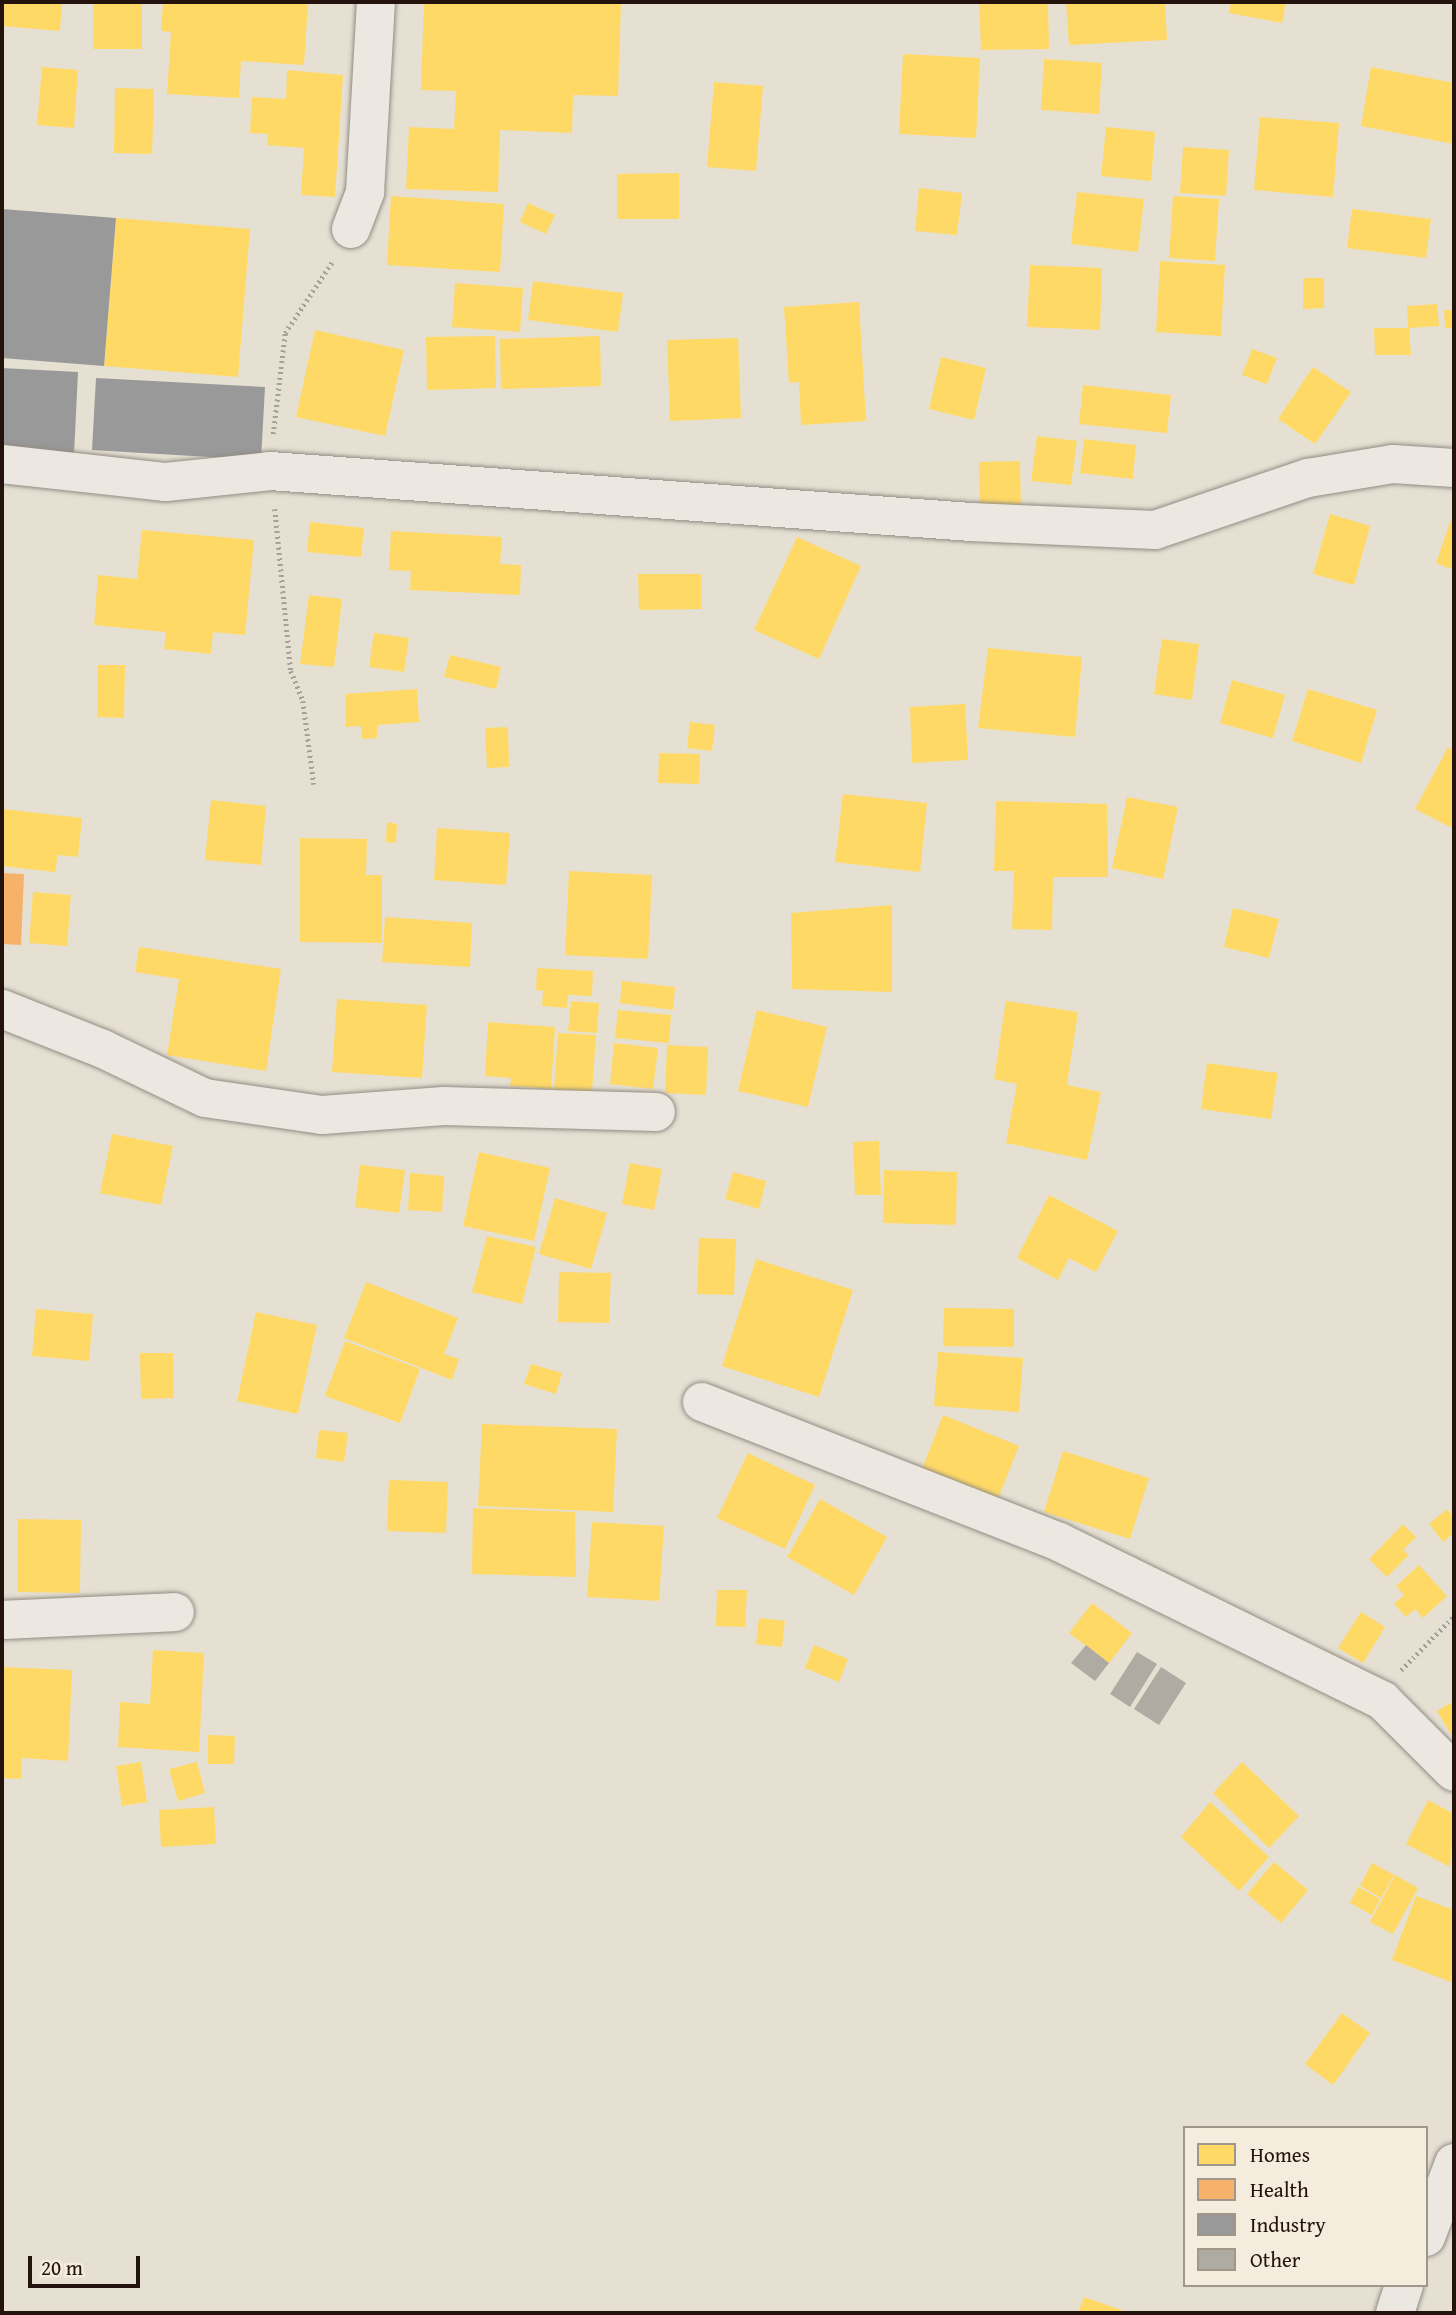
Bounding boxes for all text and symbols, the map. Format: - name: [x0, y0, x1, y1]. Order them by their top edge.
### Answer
- legend: [1183, 2126, 1428, 2287]
- text: Homes: [1250, 2139, 1310, 2170]
- text: Health: [1250, 2174, 1309, 2205]
- text: Industry: [1250, 2209, 1326, 2240]
- scale bar: [32, 2242, 144, 2286]
- text: Other: [1250, 2244, 1300, 2275]
- text: 20 m: [41, 2252, 83, 2283]

